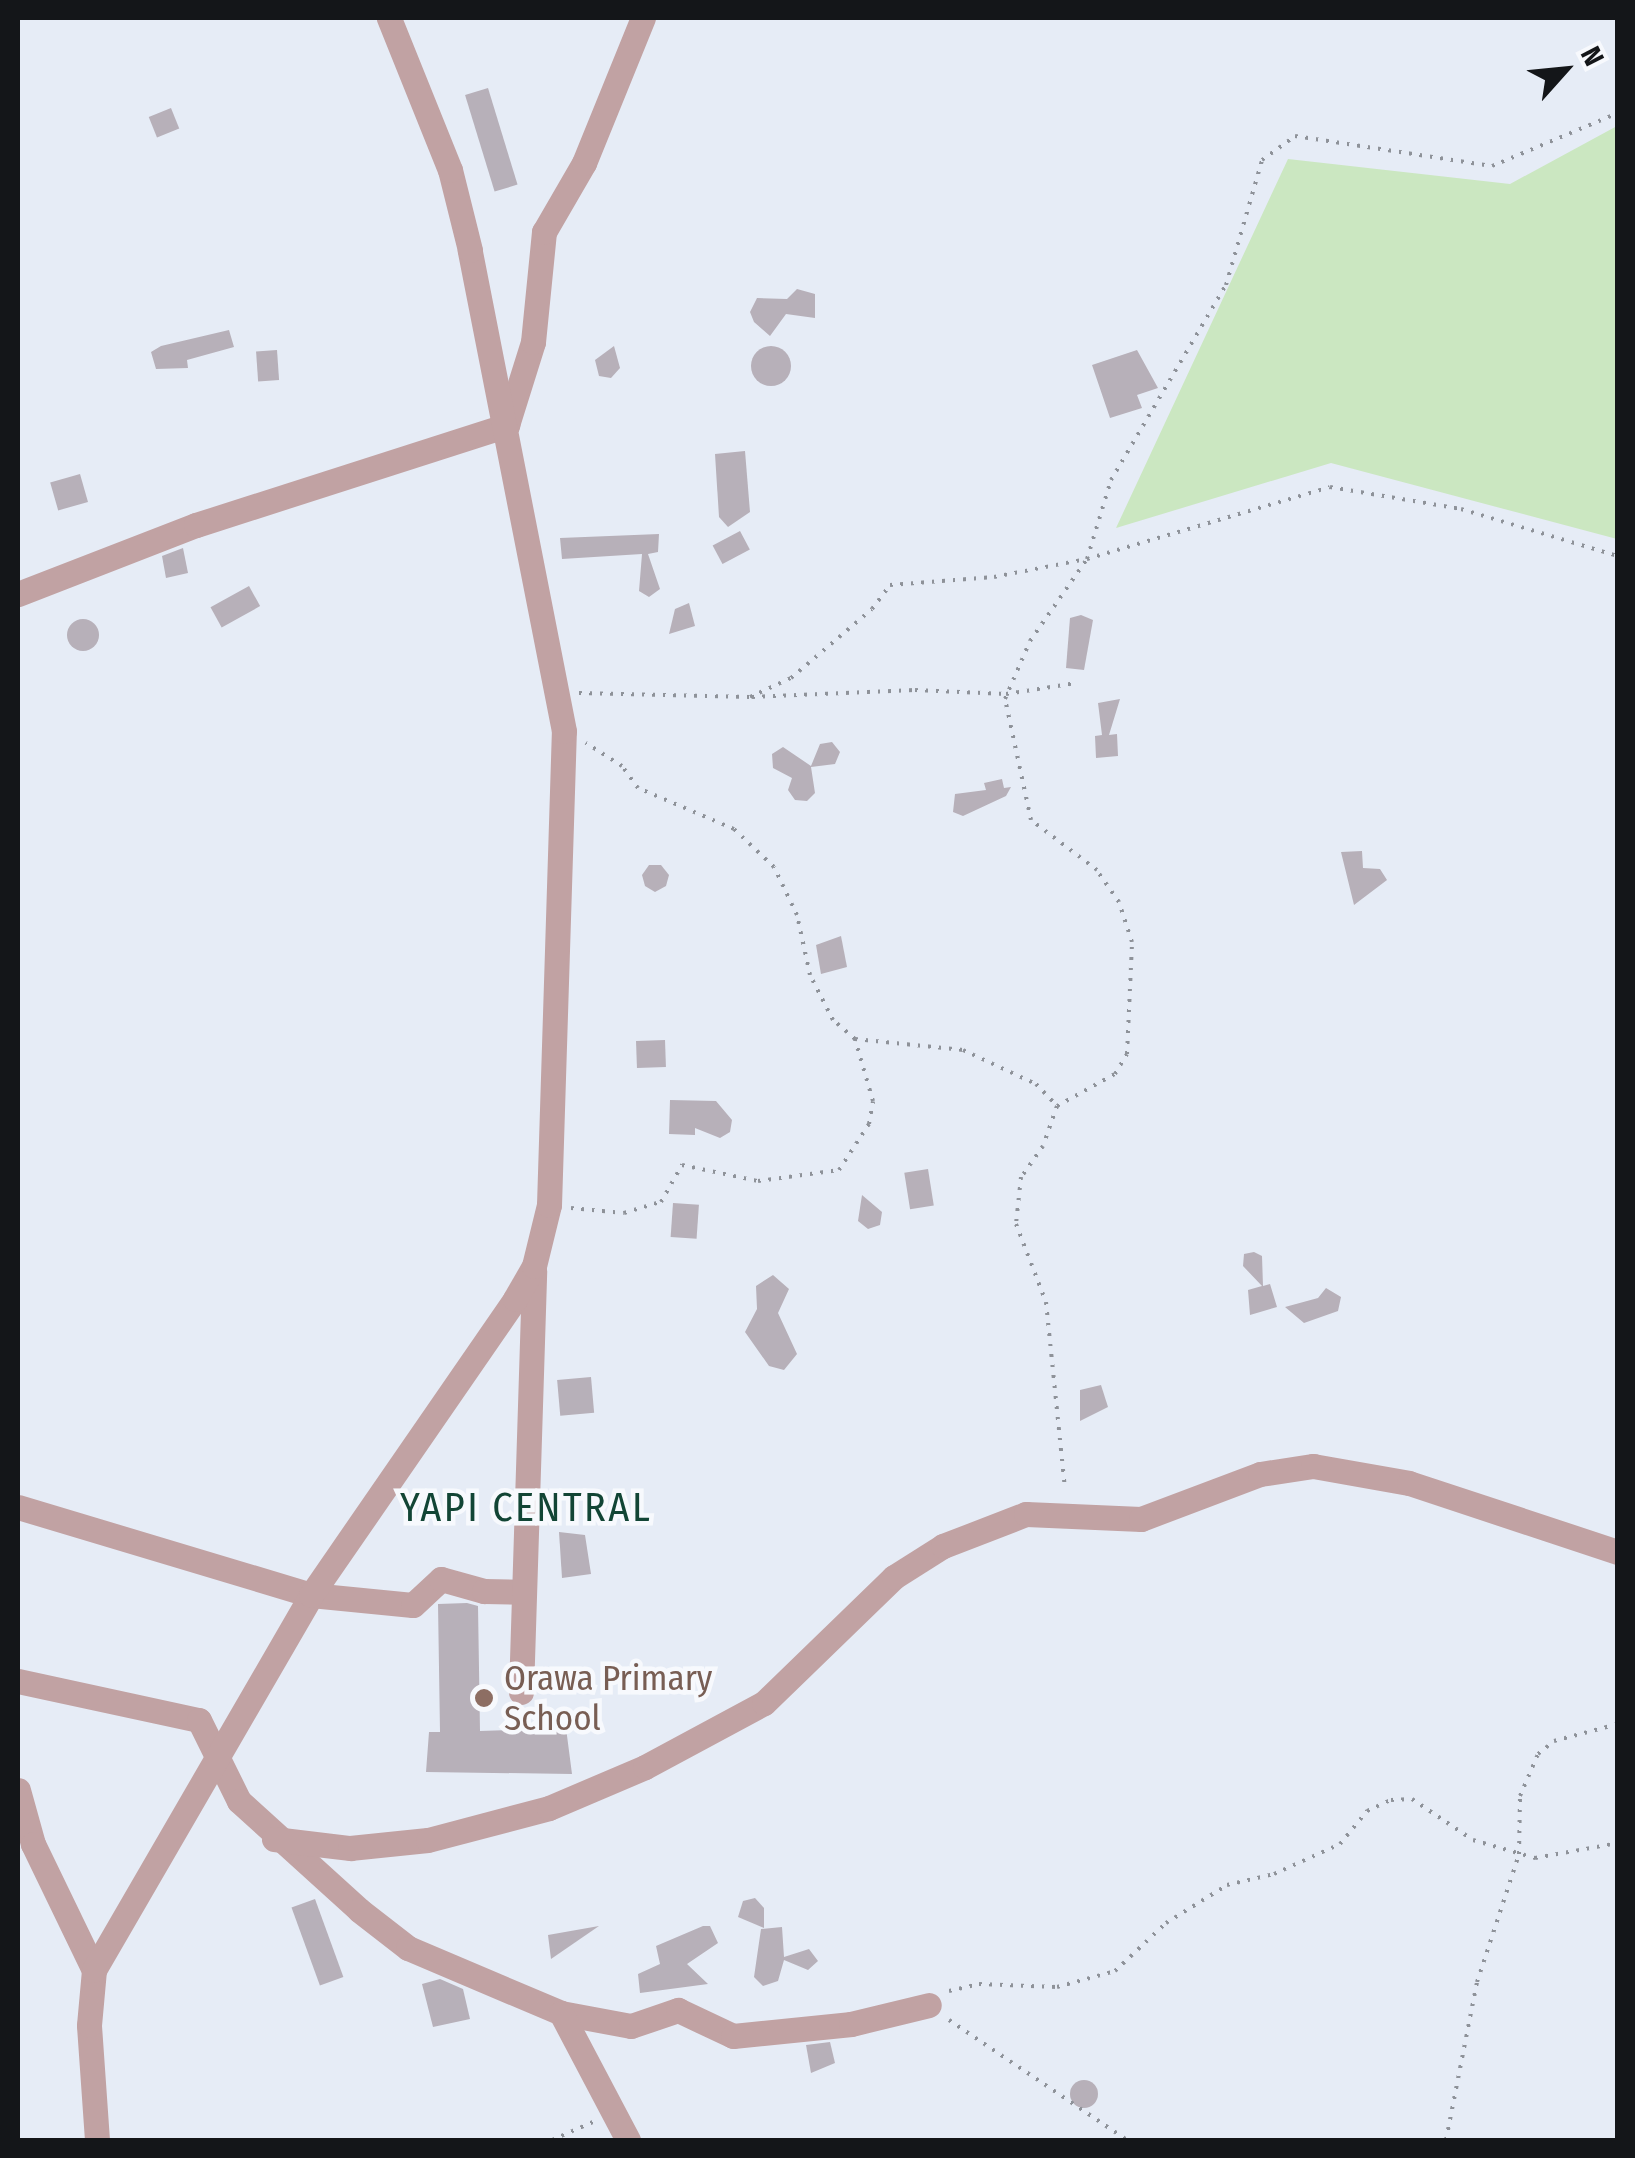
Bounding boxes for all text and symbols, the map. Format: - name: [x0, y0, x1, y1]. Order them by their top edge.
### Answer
- north arrow: [1515, 20, 1615, 120]
- text: N: [1574, 41, 1611, 71]
- district label: YAPI CENTRAL: [400, 1484, 652, 1532]
- place label: Orawa Primary School: [504, 1657, 712, 1739]
- marker: Orawa Primary School: [473, 1687, 495, 1709]

